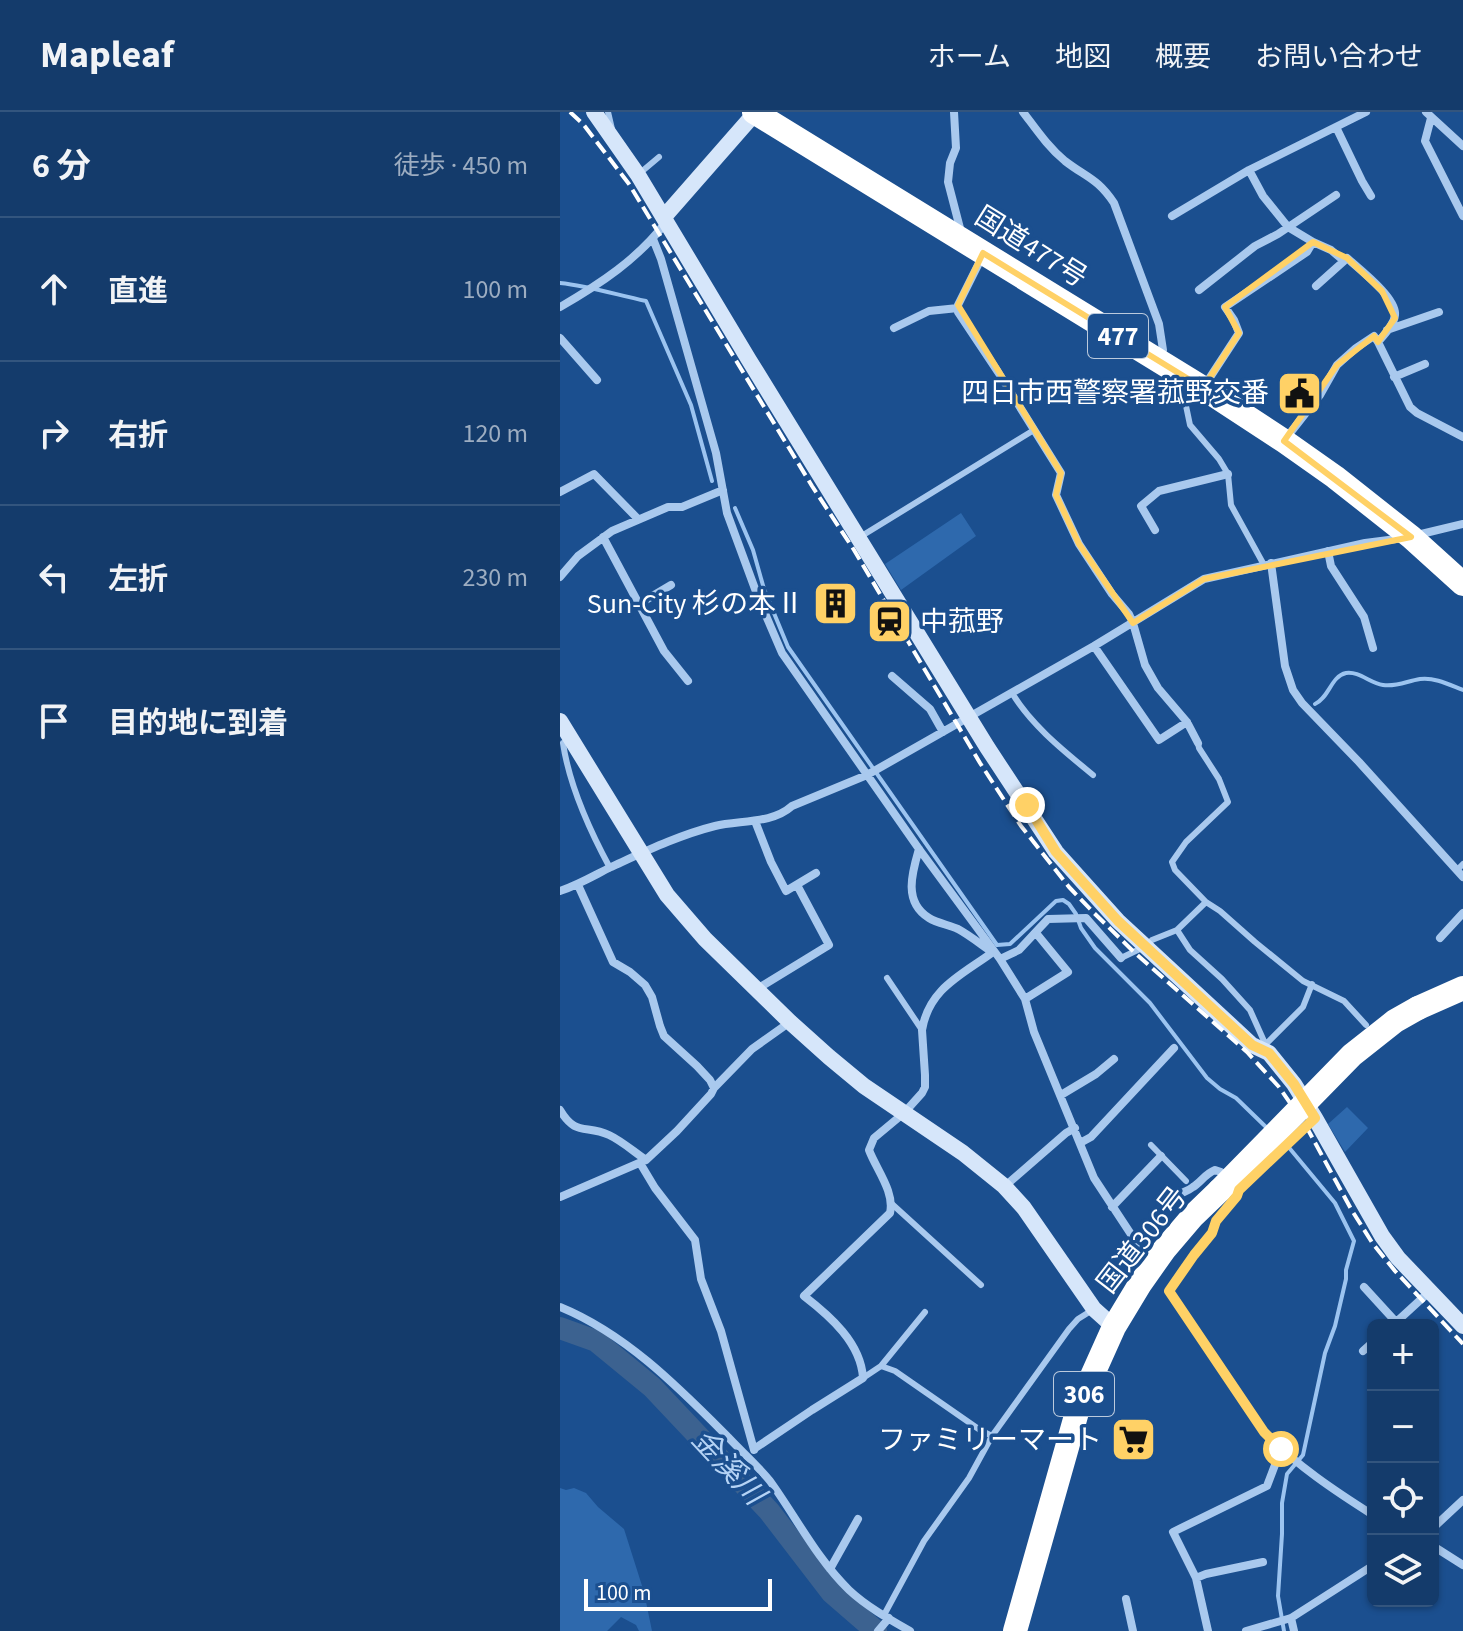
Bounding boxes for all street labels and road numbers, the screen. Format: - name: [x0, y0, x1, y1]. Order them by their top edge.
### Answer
- street label: 国道477号: [967, 197, 1095, 297]
- road number: 477: [1088, 314, 1148, 358]
- street label: 国道306号: [1088, 1178, 1196, 1302]
- road number: 306: [1054, 1372, 1114, 1416]

